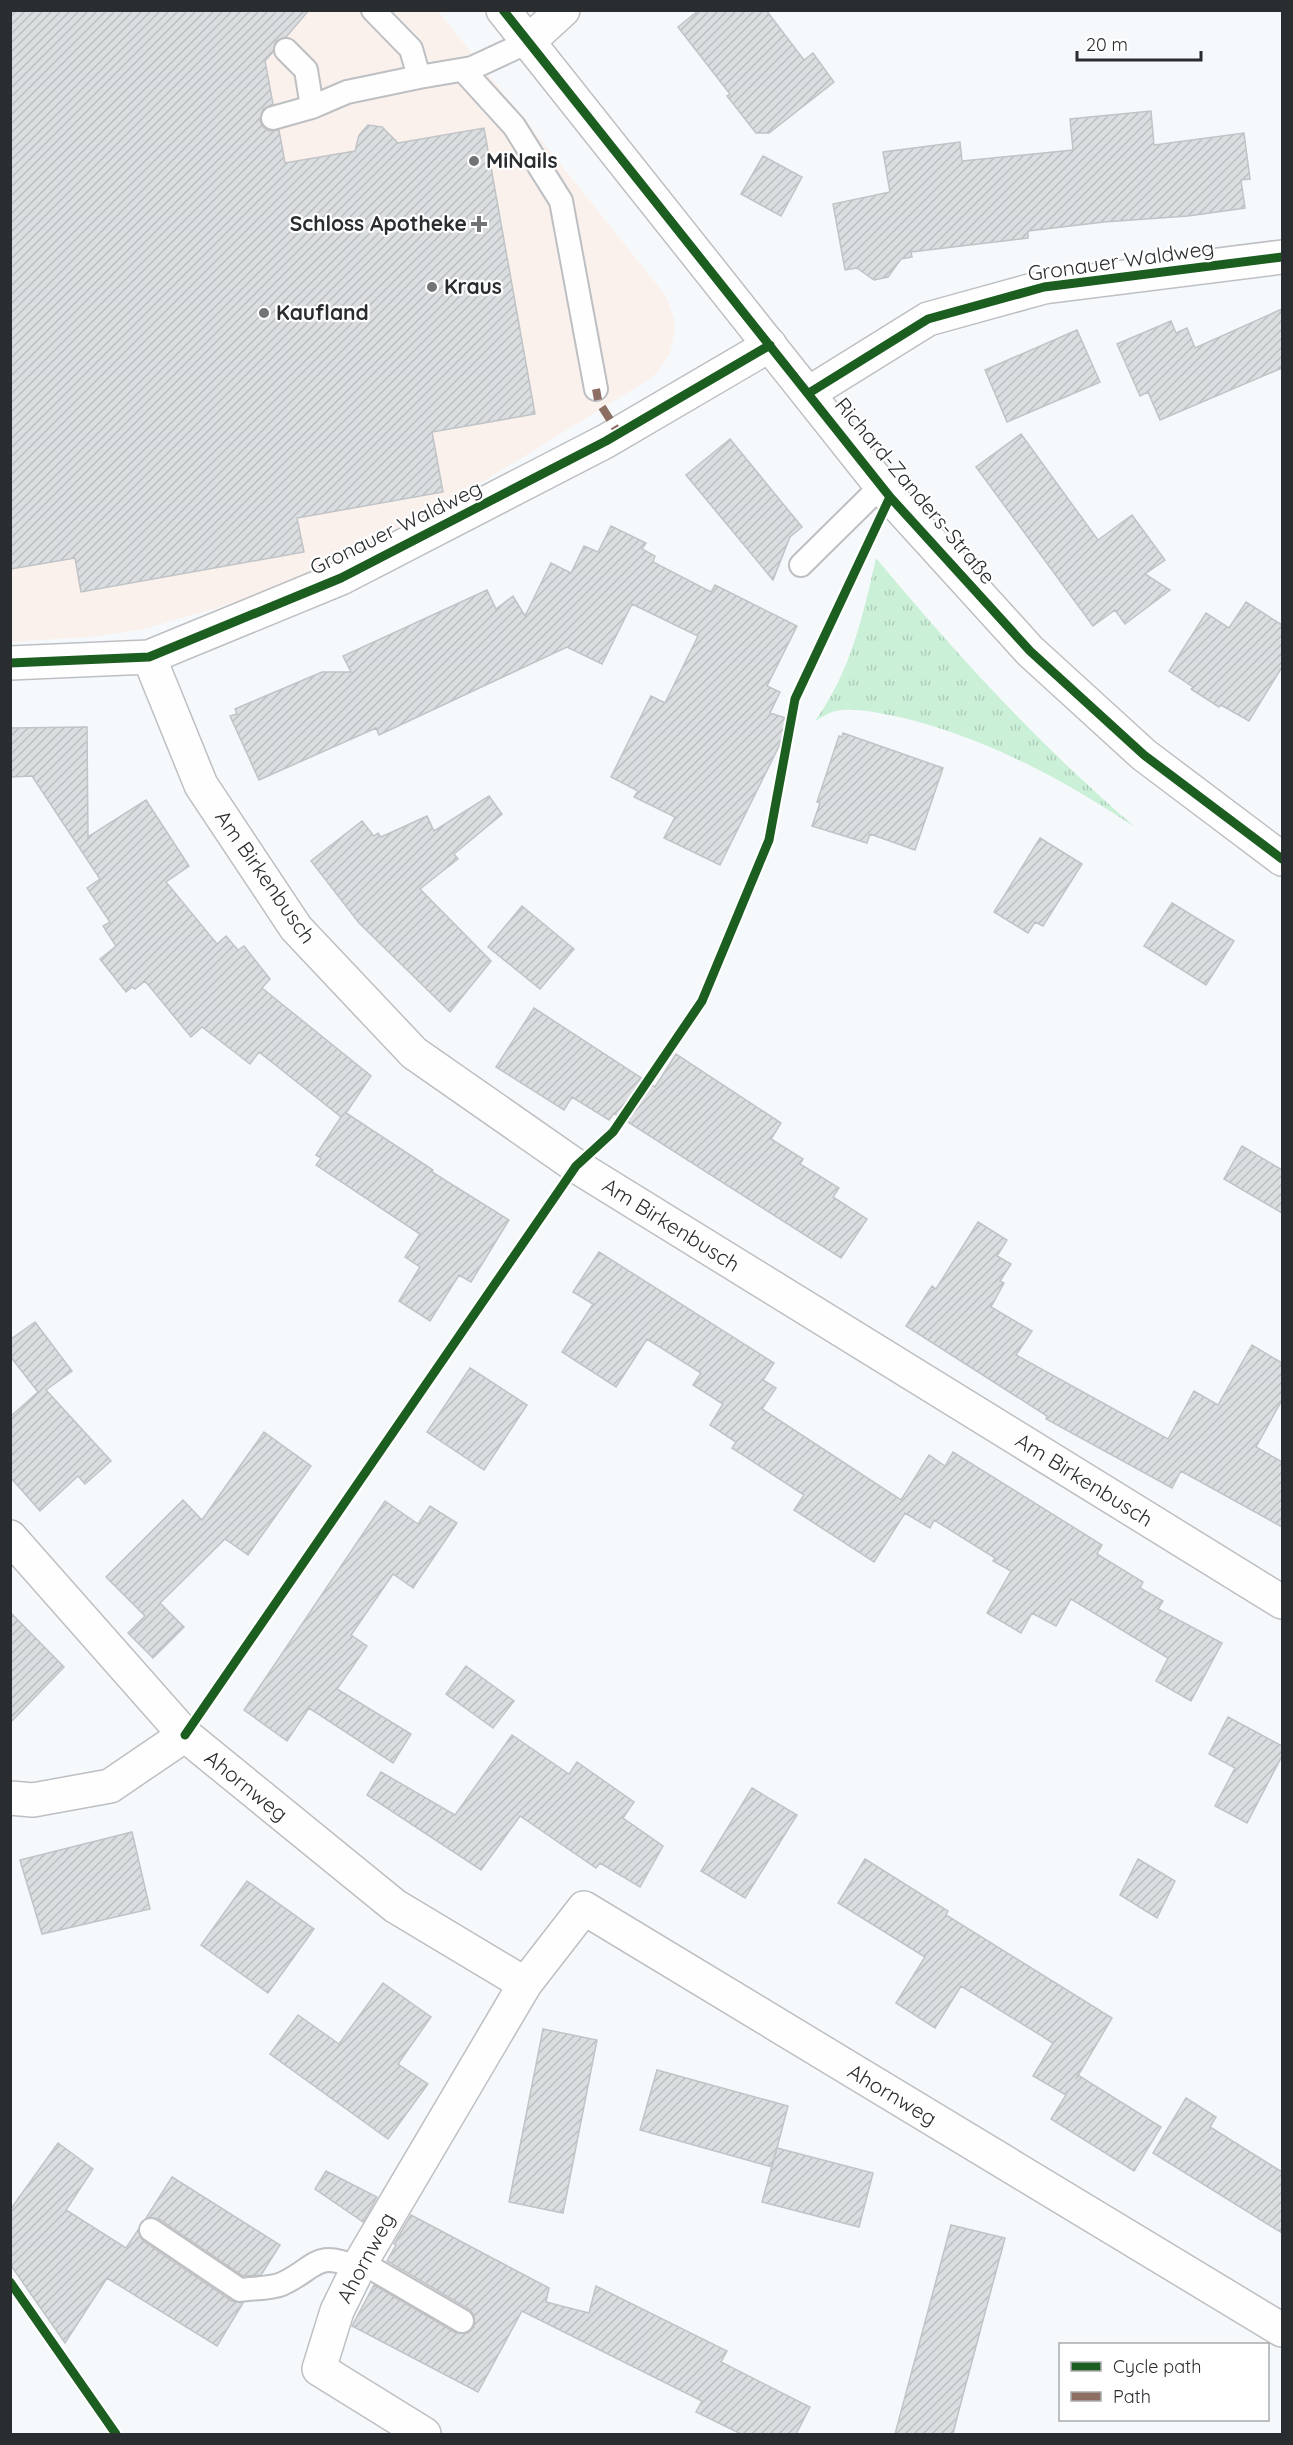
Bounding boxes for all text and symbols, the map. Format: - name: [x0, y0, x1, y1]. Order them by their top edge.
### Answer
- scale bar: [1077, 24, 1202, 62]
- text: 20 m: [1086, 33, 1128, 56]
- place label: MiNails: [486, 147, 558, 173]
- marker: MiNails: [467, 154, 481, 168]
- place label: Schloss Apotheke: [290, 210, 467, 236]
- marker: Schloss Apotheke: [472, 217, 486, 231]
- street label: Gronauer Waldweg: [1026, 234, 1216, 286]
- place label: Kraus: [444, 273, 502, 299]
- marker: Kraus: [425, 280, 439, 294]
- place label: Kaufland: [276, 299, 369, 325]
- marker: Kaufland: [257, 306, 271, 320]
- street label: Richard-Zanders-Straße: [830, 392, 1002, 589]
- street label: Gronauer Waldweg: [305, 474, 486, 580]
- street label: Am Birkenbusch: [210, 805, 321, 948]
- street label: Am Birkenbusch: [598, 1172, 745, 1277]
- street label: Am Birkenbusch: [1011, 1427, 1158, 1532]
- street label: Ahornweg: [200, 1744, 293, 1827]
- street label: Ahornweg: [843, 2057, 942, 2131]
- street label: Ahornweg: [330, 2208, 400, 2307]
- legend: [1059, 2343, 1269, 2421]
- text: Cycle path: [1113, 2355, 1201, 2378]
- text: Path: [1113, 2385, 1151, 2408]

